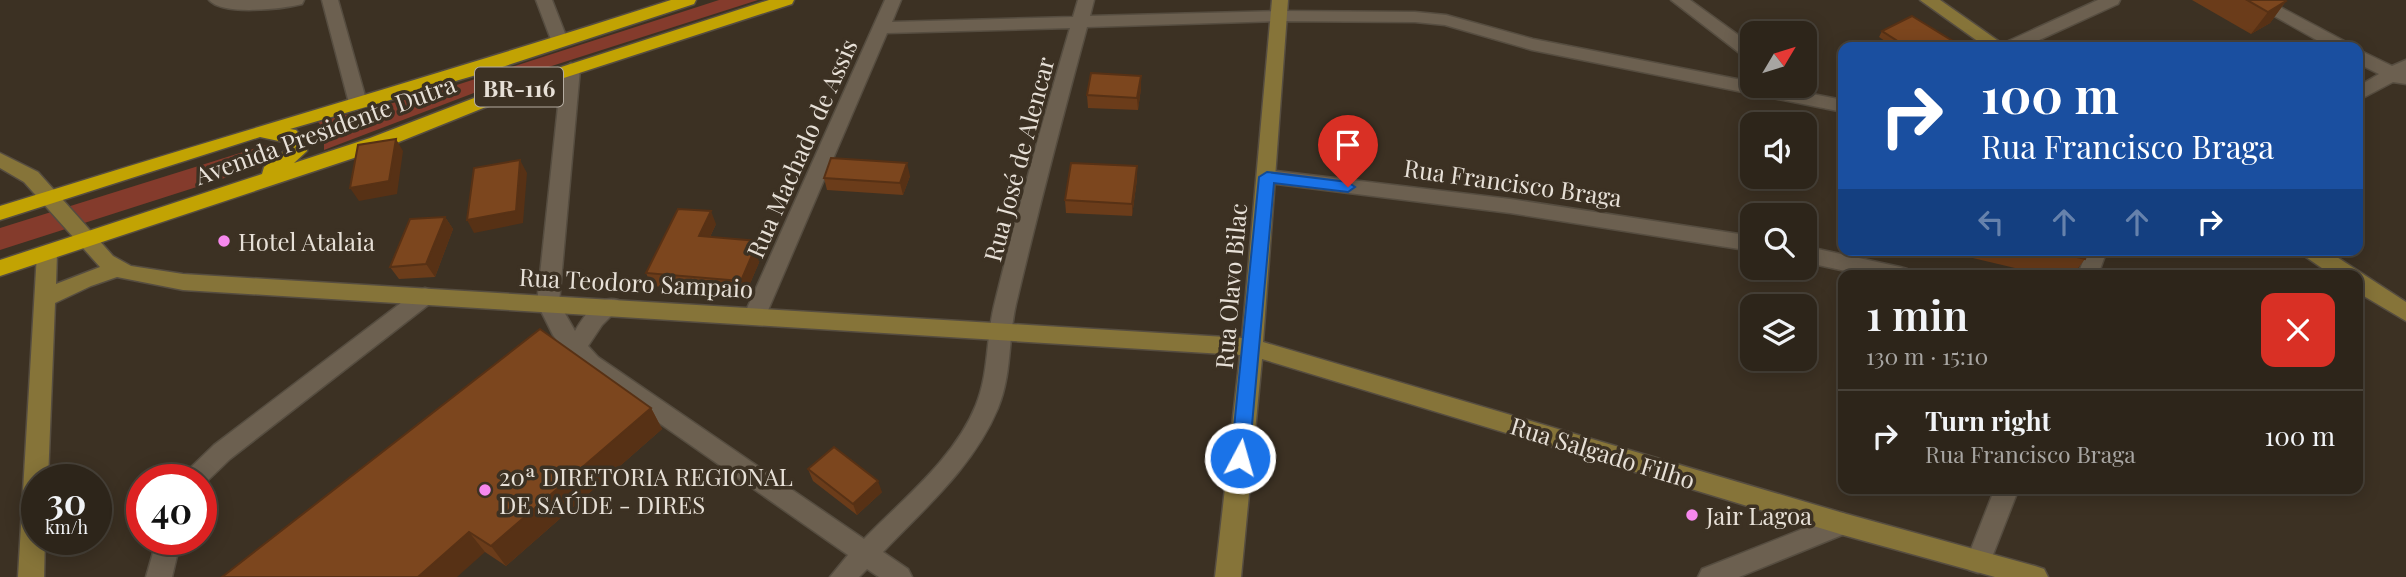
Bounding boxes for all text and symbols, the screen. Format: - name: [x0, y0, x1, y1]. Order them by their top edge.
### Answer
- north arrow: [1740, 21, 1816, 98]
- map controls: [1740, 21, 1817, 371]
- street label: Rua Machado de Assis: [738, 34, 864, 262]
- street label: Rua José de Alencar: [975, 53, 1061, 265]
- text: 100 m: [1981, 61, 2119, 126]
- street label: Avenida Presidente Dutra: [189, 67, 460, 191]
- road number: BR-116: [475, 68, 563, 106]
- icon: right: [1866, 70, 1957, 161]
- button: sound: [1740, 112, 1817, 189]
- pin: [1318, 115, 1378, 187]
- text: Rua Francisco Braga: [1981, 124, 2274, 167]
- icon: arrive: [1329, 126, 1367, 164]
- street label: Rua Francisco Braga: [1402, 151, 1624, 213]
- street label: Rua Olavo Bilac: [1207, 202, 1253, 370]
- button: search: [1740, 203, 1817, 280]
- icon: left: [1972, 203, 2010, 241]
- icon: ahead: [2045, 203, 2083, 241]
- icon: ahead: [2118, 203, 2156, 241]
- icon: right: [2191, 203, 2229, 241]
- place label: Hotel Atalaia: [238, 225, 375, 257]
- marker: Hotel Atalaia: [216, 233, 232, 249]
- street label: Rua Teodoro Sampaio: [518, 260, 754, 304]
- text: 1 min: [1866, 286, 1968, 342]
- button: close: [2261, 293, 2335, 367]
- button: layers: [1740, 294, 1817, 371]
- text: 130 m · 15:10: [1866, 340, 1988, 371]
- text: Turn right: [1925, 403, 2051, 438]
- street label: Rua Salgado Filho: [1507, 409, 1699, 495]
- icon: right: [1866, 417, 1904, 455]
- text: 100 m: [2265, 418, 2335, 453]
- position arrow: [1203, 421, 1277, 495]
- text: Rua Francisco Braga: [1925, 438, 2136, 469]
- place label: 20ª DIRETORIA REGIONAL DE SAÚDE - DIRES: [499, 460, 793, 520]
- speed limit sign: 40: [126, 464, 217, 555]
- text: 30: [47, 477, 86, 524]
- marker: 20ª DIRETORIA REGIONAL DE SAÚDE - DIRES: [477, 482, 493, 498]
- place label: Jair Lagoa: [1705, 499, 1812, 531]
- marker: Jair Lagoa: [1684, 507, 1700, 523]
- text: km/h: [45, 515, 88, 539]

